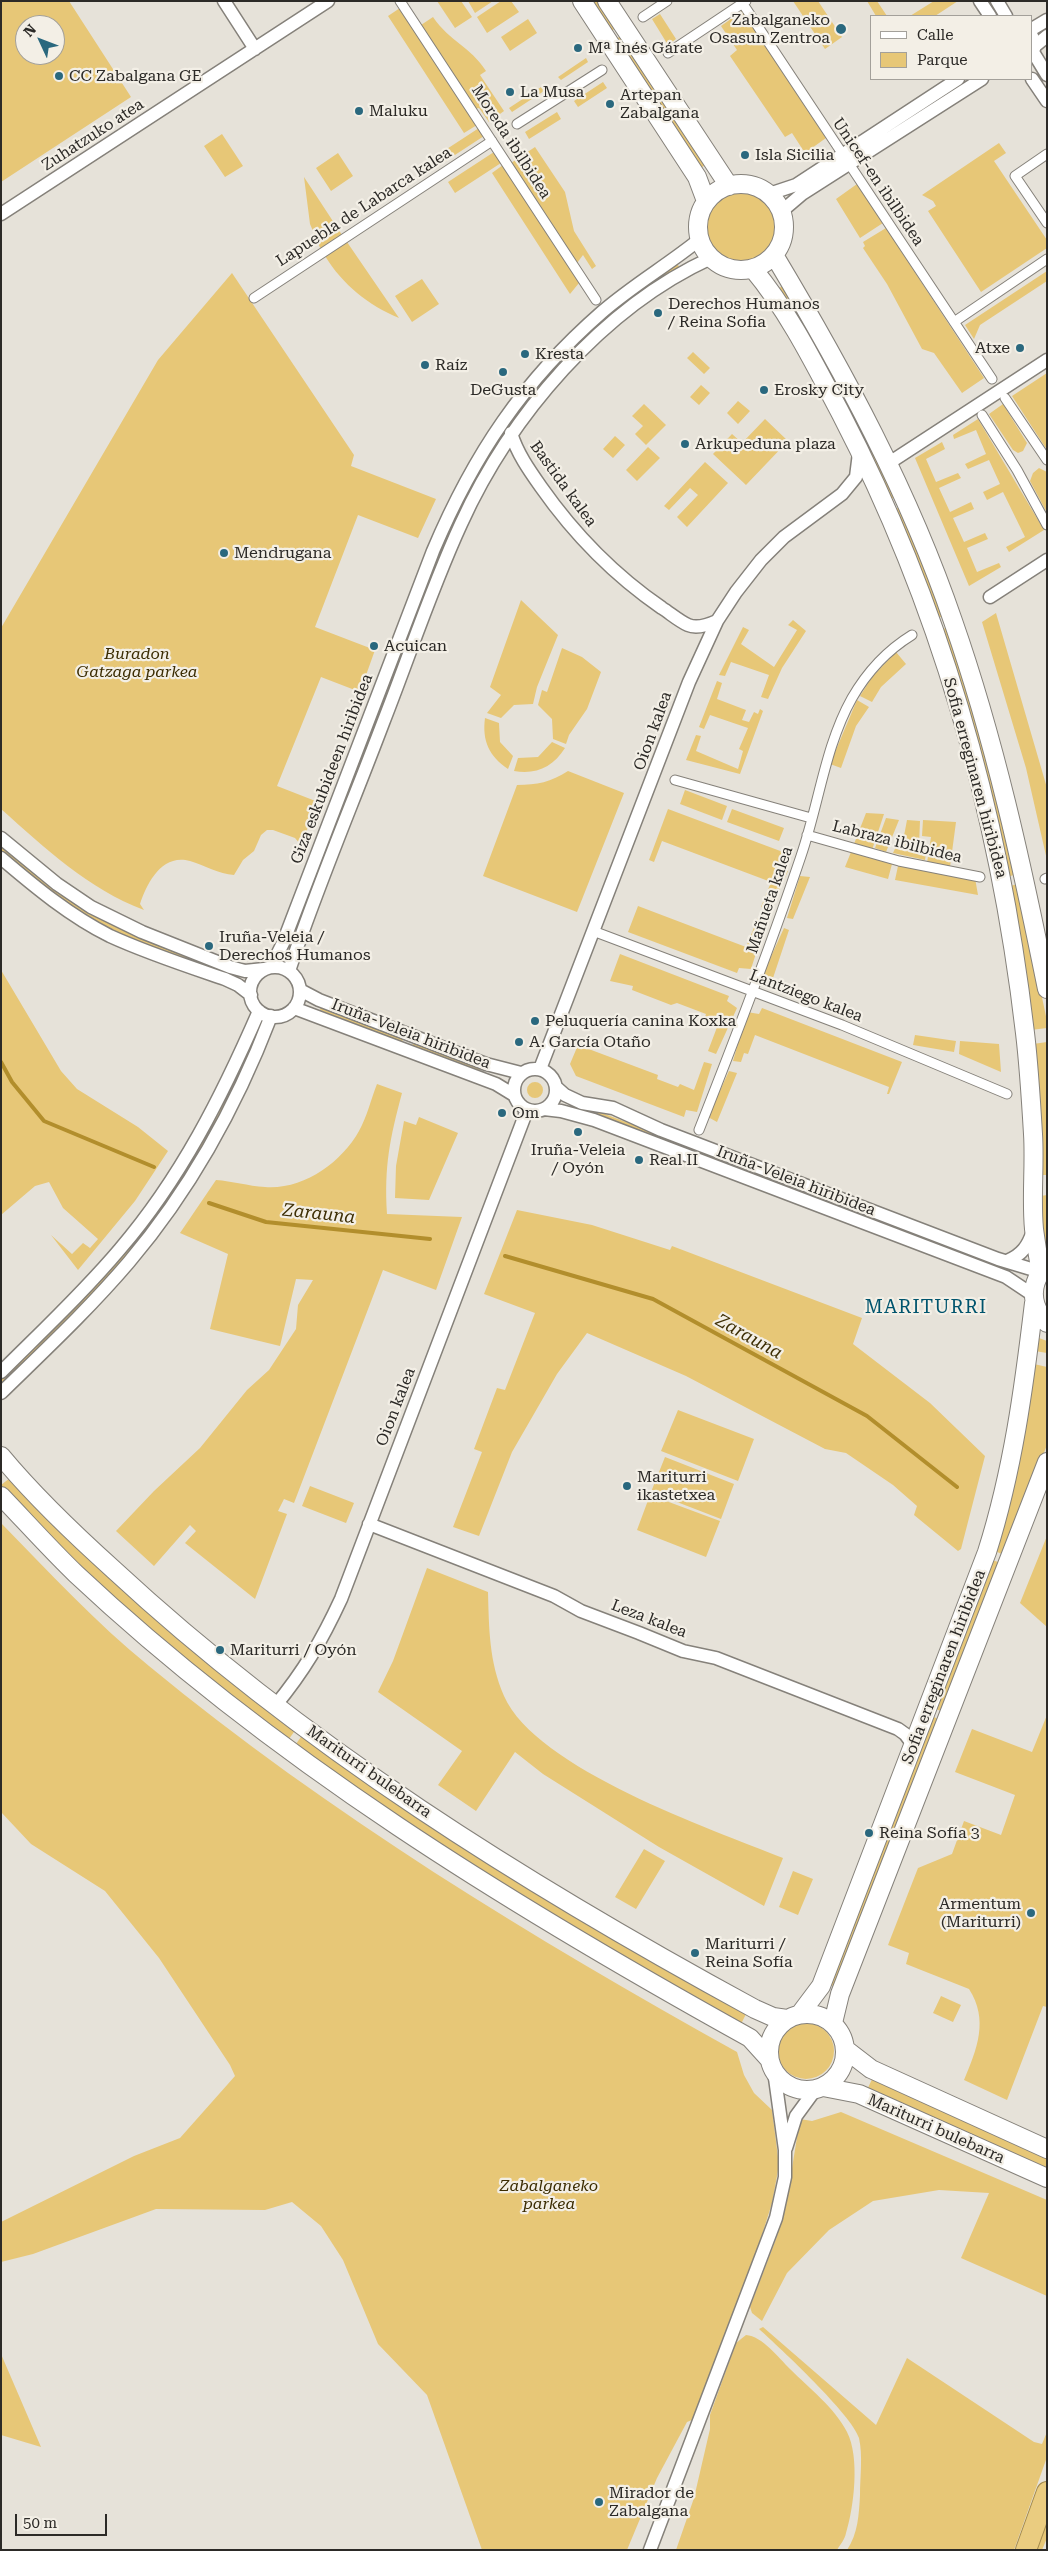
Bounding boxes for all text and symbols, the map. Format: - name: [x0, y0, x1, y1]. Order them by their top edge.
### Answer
- place label: Zabalganeko Osasun Zentroa: [709, 10, 830, 48]
- north arrow: [15, 15, 65, 65]
- legend: [870, 15, 1033, 80]
- text: N: [20, 21, 39, 40]
- marker: Zabalganeko Osasun Zentroa: [834, 22, 848, 36]
- text: Calle: [917, 26, 953, 44]
- place label: Mª Inés Gárate: [588, 38, 703, 58]
- marker: Mª Inés Gárate: [572, 42, 584, 54]
- text: Parque: [917, 51, 968, 69]
- place label: CC Zabalgana GE: [69, 66, 202, 86]
- marker: CC Zabalgana GE: [53, 70, 65, 82]
- street label: Moreda ibilbidea: [467, 82, 555, 202]
- place label: La Musa: [520, 82, 584, 102]
- place label: Artepan Zabalgana: [620, 85, 699, 123]
- marker: La Musa: [504, 86, 516, 98]
- street label: Zuhatzuko atea: [38, 95, 148, 175]
- marker: Artepan Zabalgana: [604, 98, 616, 110]
- place label: Maluku: [369, 101, 428, 121]
- marker: Maluku: [353, 105, 365, 117]
- street label: Unicef-en ibilbidea: [828, 114, 928, 250]
- street label: Lapuebla de Labarca kalea: [273, 143, 455, 271]
- place label: Isla Sicilia: [755, 145, 834, 165]
- marker: Isla Sicilia: [739, 149, 751, 161]
- place label: Derechos Humanos / Reina Sofia: [668, 294, 820, 332]
- marker: Derechos Humanos / Reina Sofia: [652, 307, 664, 319]
- place label: Atxe: [975, 338, 1010, 358]
- marker: Atxe: [1014, 342, 1026, 354]
- place label: Kresta: [535, 344, 584, 364]
- marker: Kresta: [519, 348, 531, 360]
- place label: Raíz: [435, 355, 467, 375]
- marker: Raíz: [419, 359, 431, 371]
- marker: DeGusta: [497, 366, 509, 378]
- place label: DeGusta: [470, 380, 536, 400]
- place label: Erosky City: [774, 380, 864, 400]
- marker: Erosky City: [758, 384, 770, 396]
- place label: Arkupeduna plaza: [695, 434, 836, 454]
- street label: Bastida kalea: [525, 437, 601, 531]
- marker: Arkupeduna plaza: [679, 438, 691, 450]
- place label: Mendrugana: [234, 543, 332, 563]
- marker: Mendrugana: [218, 547, 230, 559]
- place label: Acuican: [384, 636, 447, 656]
- marker: Acuican: [368, 640, 380, 652]
- park label: Buradon Gatzaga parkea: [77, 644, 197, 682]
- street label: Giza eskubideen hiribidea: [287, 671, 377, 867]
- street label: Sofia erreginaren hiribidea: [939, 676, 1011, 880]
- street label: Oion kalea: [630, 689, 676, 773]
- street label: Labraza ibilbidea: [830, 817, 964, 867]
- street label: Mañueta kalea: [743, 844, 797, 956]
- place label: Iruña-Veleia / Derechos Humanos: [219, 927, 371, 965]
- marker: Iruña-Veleia / Derechos Humanos: [203, 940, 215, 952]
- street label: Lantziego kalea: [747, 966, 865, 1026]
- street label: Iruña-Veleia hiribidea: [329, 995, 493, 1073]
- place label: Peluquería canina Koxka: [545, 1011, 736, 1031]
- marker: Peluquería canina Koxka: [529, 1015, 541, 1027]
- place label: A. García Otaño: [529, 1032, 651, 1052]
- marker: A. García Otaño: [513, 1036, 525, 1048]
- place label: Om: [512, 1103, 539, 1123]
- marker: Om: [496, 1107, 508, 1119]
- marker: Iruña-Veleia / Oyón: [572, 1126, 584, 1138]
- place label: Iruña-Veleia / Oyón: [531, 1140, 625, 1178]
- street label: Iruña-Veleia hiribidea: [714, 1142, 878, 1220]
- place label: Real II: [649, 1150, 698, 1170]
- marker: Real II: [633, 1154, 645, 1166]
- water label: Zarauna: [282, 1199, 356, 1229]
- district label: MARITURRI: [864, 1296, 988, 1318]
- water label: Zarauna: [712, 1310, 786, 1364]
- street label: Oion kalea: [372, 1365, 420, 1449]
- place label: Mariturri ikastetxea: [637, 1467, 715, 1505]
- marker: Mariturri ikastetxea: [621, 1480, 633, 1492]
- street label: Sofia erreginaren hiribidea: [898, 1567, 990, 1767]
- street label: Leza kalea: [608, 1596, 690, 1642]
- place label: Mariturri / Oyón: [230, 1640, 357, 1660]
- marker: Mariturri / Oyón: [214, 1644, 226, 1656]
- street label: Mariturri bulebarra: [303, 1722, 435, 1822]
- place label: Reina Sofía 3: [879, 1823, 980, 1843]
- marker: Reina Sofía 3: [863, 1827, 875, 1839]
- place label: Armentum (Mariturri): [939, 1894, 1021, 1932]
- marker: Armentum (Mariturri): [1025, 1907, 1037, 1919]
- place label: Mariturri / Reina Sofía: [705, 1934, 793, 1972]
- marker: Mariturri / Reina Sofía: [689, 1947, 701, 1959]
- street label: Mariturri bulebarra: [864, 2090, 1008, 2168]
- park label: Zabalganeko parkea: [500, 2176, 598, 2214]
- place label: Mirador de Zabalgana: [609, 2483, 694, 2521]
- marker: Mirador de Zabalgana: [593, 2496, 605, 2508]
- scale bar: [18, 2504, 110, 2536]
- text: 50 m: [23, 2514, 57, 2532]

